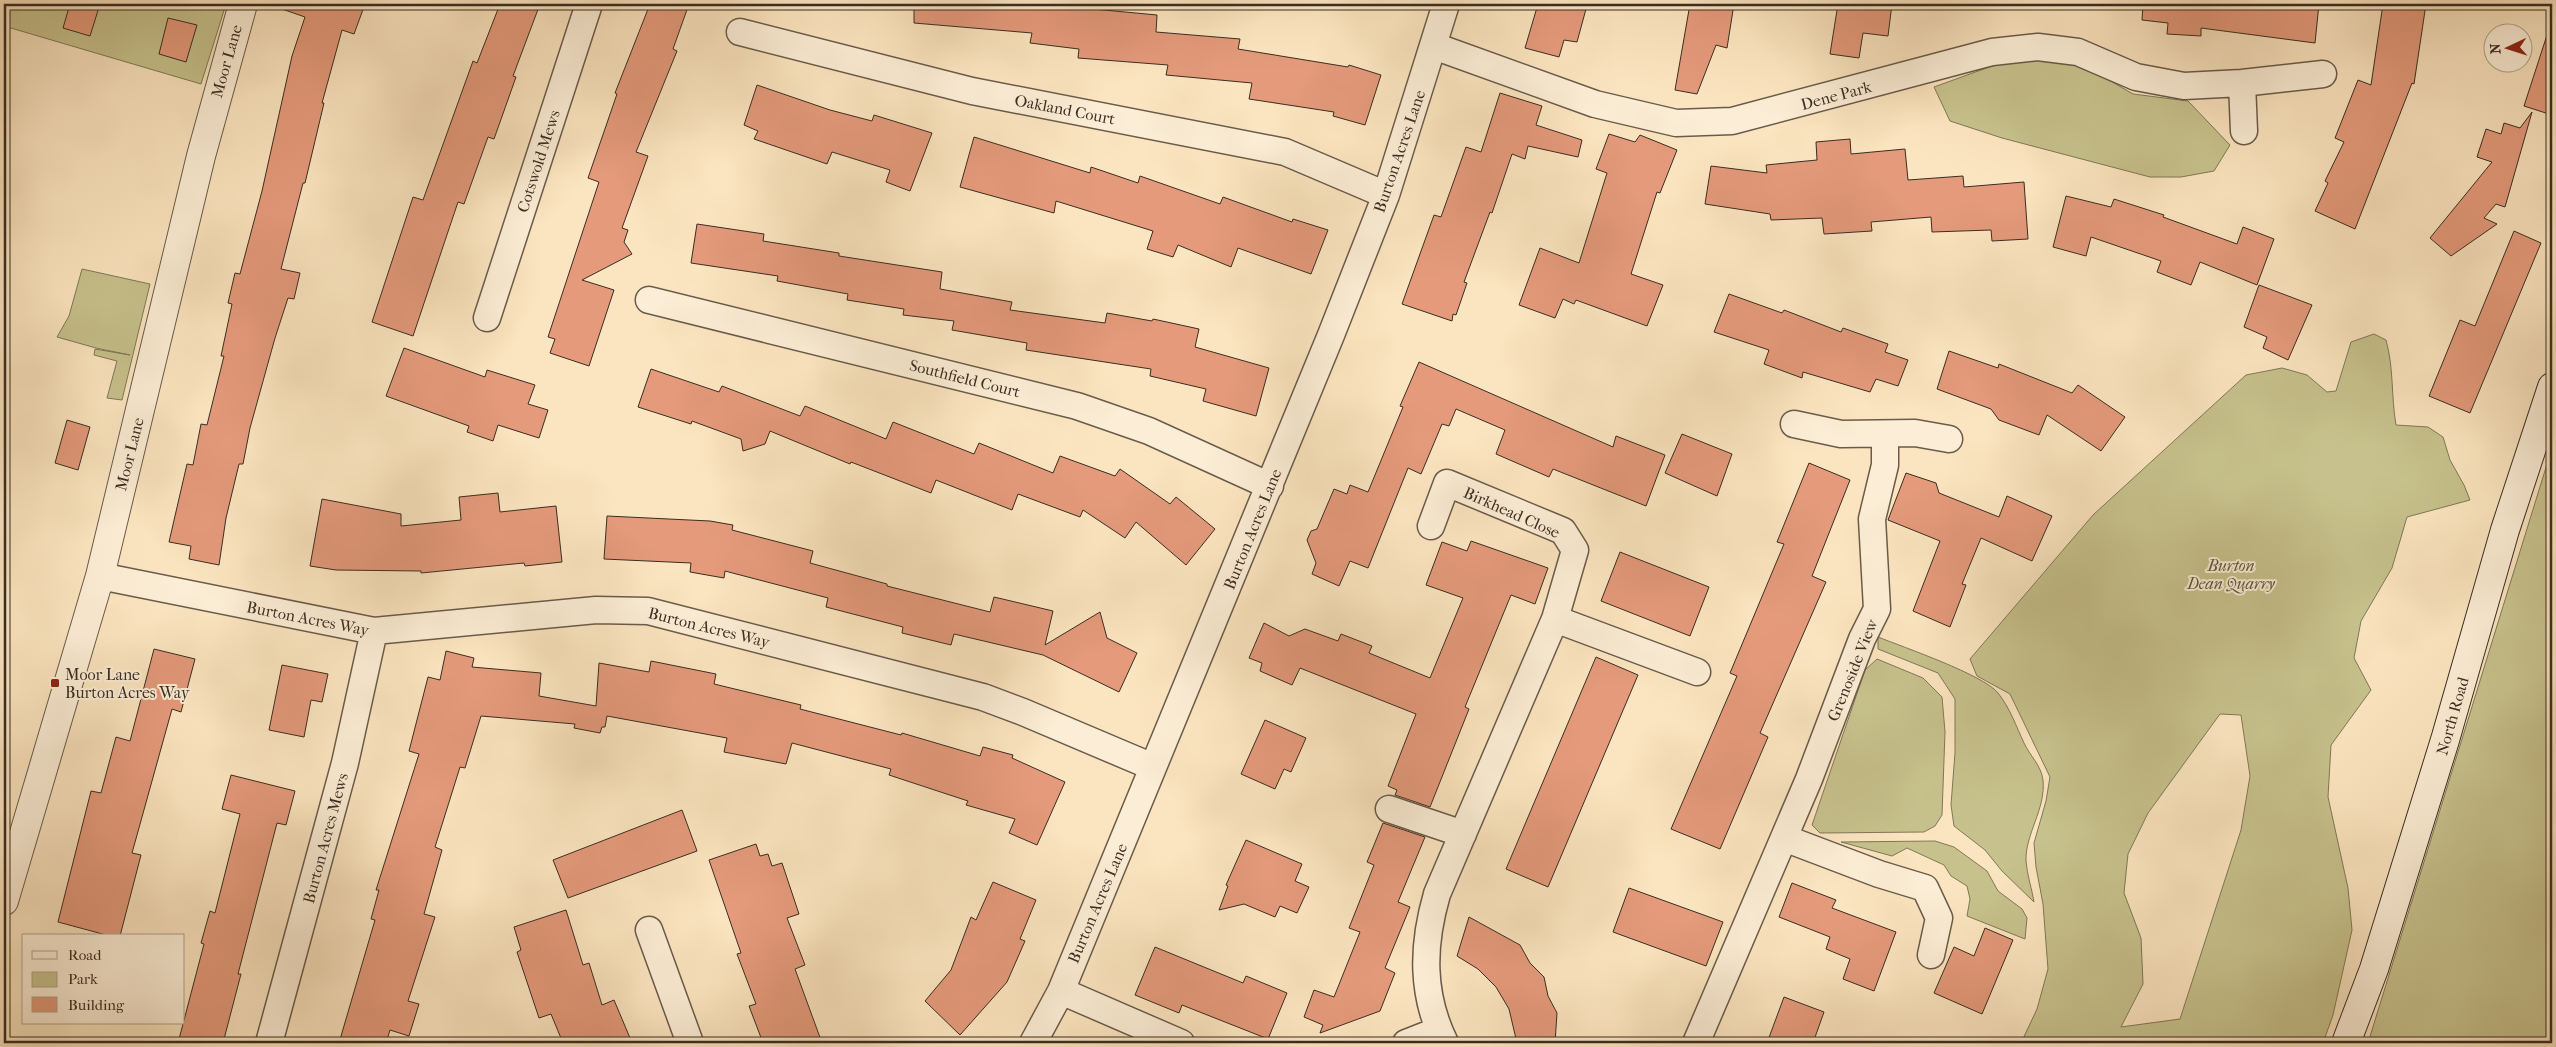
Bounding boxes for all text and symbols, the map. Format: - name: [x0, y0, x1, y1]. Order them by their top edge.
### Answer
- street label: Moor Lane: [207, 22, 246, 100]
- north arrow: [2484, 22, 2534, 72]
- text: N: [2487, 43, 2504, 55]
- street label: Dene Park: [1799, 77, 1874, 114]
- street label: Burton Acres Lane: [1370, 87, 1429, 215]
- street label: Oakland Court: [1013, 90, 1117, 129]
- street label: Cotswold Mews: [513, 108, 564, 215]
- street label: Southfield Court: [907, 356, 1023, 402]
- street label: Moor Lane: [111, 415, 148, 493]
- street label: Burton Acres Lane: [1220, 466, 1285, 592]
- street label: Birkhead Close: [1461, 483, 1563, 542]
- park label: Burton Dean Quarry: [2186, 556, 2275, 594]
- street label: Burton Acres Way: [245, 597, 371, 640]
- street label: Burton Acres Way: [646, 603, 772, 652]
- street label: Grenoside View: [1823, 615, 1882, 724]
- place label: Moor Lane Burton Acres Way: [65, 665, 190, 702]
- street label: North Road: [2432, 675, 2473, 757]
- marker: Moor Lane Burton Acres Way: [49, 677, 61, 689]
- street label: Burton Acres Mews: [299, 771, 352, 905]
- street label: Burton Acres Lane: [1064, 840, 1131, 966]
- legend: [22, 934, 185, 1024]
- text: Road: [68, 946, 102, 964]
- text: Park: [68, 970, 98, 988]
- text: Building: [68, 996, 125, 1014]

